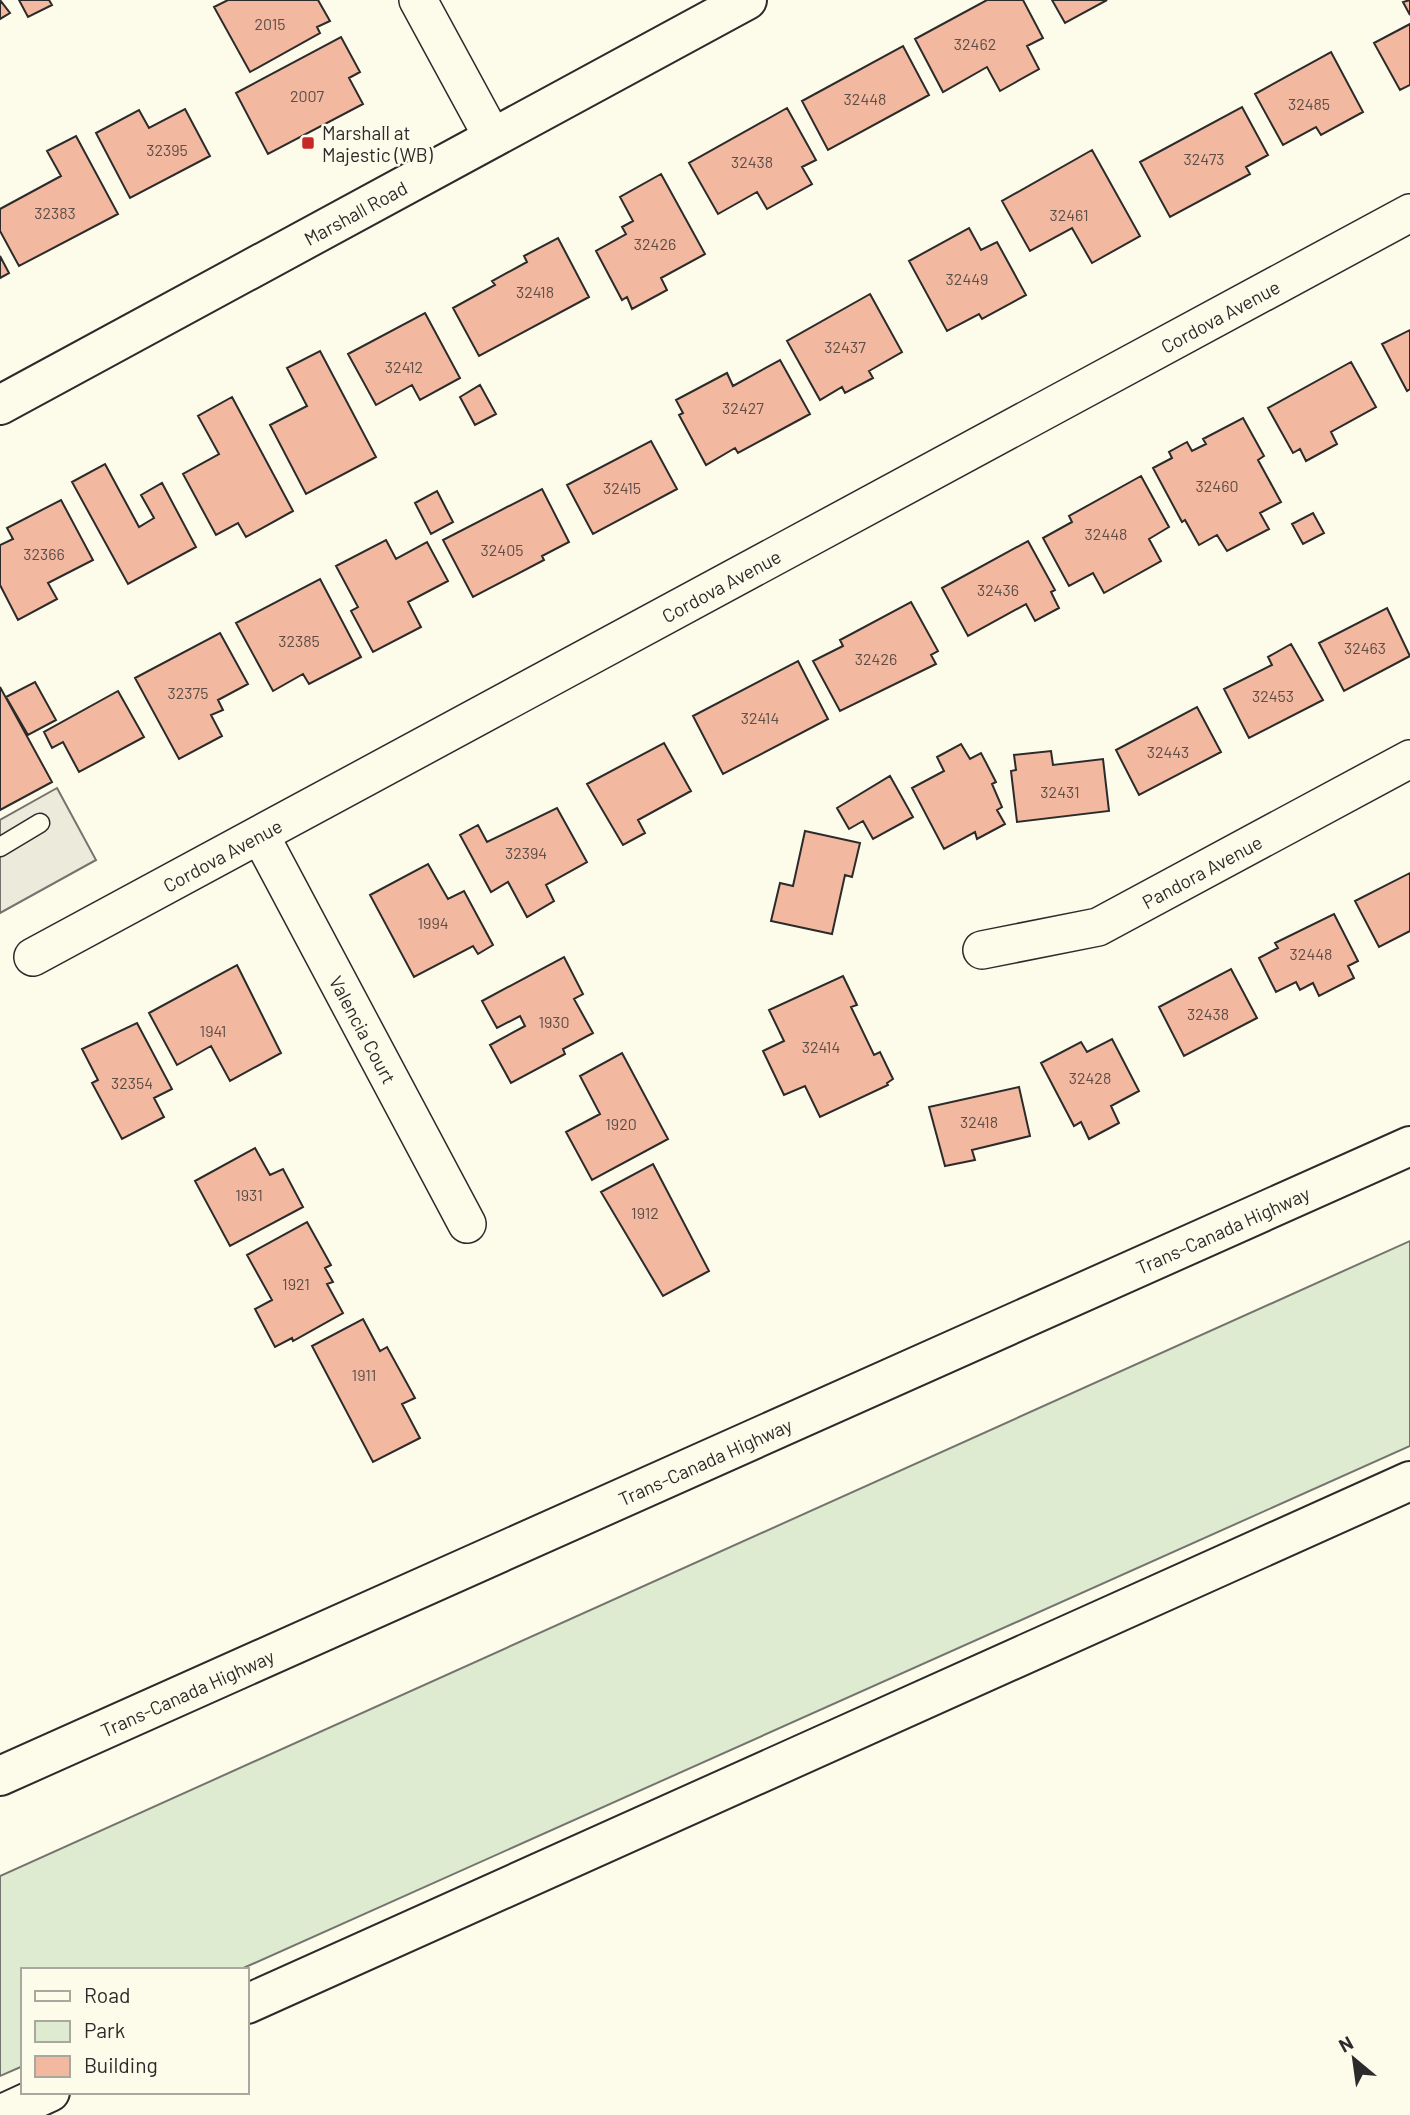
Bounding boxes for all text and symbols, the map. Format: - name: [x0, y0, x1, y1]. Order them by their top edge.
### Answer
- house number: 2015: [255, 14, 286, 33]
- house number: 32462: [954, 34, 996, 53]
- house number: 2007: [290, 86, 325, 105]
- house number: 32448: [844, 89, 886, 108]
- house number: 32485: [1288, 94, 1330, 113]
- place label: Marshall at Majestic (WB): [322, 121, 434, 166]
- marker: Marshall at Majestic (WB): [300, 135, 316, 151]
- house number: 32395: [146, 140, 188, 159]
- house number: 32473: [1184, 149, 1224, 168]
- house number: 32438: [731, 152, 773, 171]
- street label: Marshall Road: [300, 175, 411, 250]
- house number: 32383: [34, 203, 76, 222]
- house number: 32461: [1049, 205, 1089, 224]
- house number: 32426: [634, 234, 676, 253]
- house number: 32449: [946, 269, 988, 288]
- street label: Cordova Avenue: [1156, 274, 1283, 357]
- house number: 32418: [516, 282, 554, 301]
- house number: 32437: [824, 337, 866, 356]
- house number: 32412: [385, 357, 423, 376]
- house number: 32427: [722, 398, 764, 417]
- house number: 32460: [1196, 476, 1238, 495]
- house number: 32415: [603, 478, 641, 497]
- house number: 32448: [1085, 524, 1127, 543]
- house number: 32405: [481, 540, 523, 559]
- house number: 32366: [23, 544, 65, 563]
- street label: Cordova Avenue: [658, 544, 784, 627]
- house number: 32436: [977, 580, 1019, 599]
- house number: 32385: [278, 631, 320, 650]
- house number: 32463: [1344, 638, 1386, 657]
- house number: 32426: [855, 649, 897, 668]
- house number: 32375: [168, 683, 208, 702]
- house number: 32453: [1252, 686, 1294, 705]
- house number: 32414: [741, 708, 779, 727]
- house number: 32443: [1147, 742, 1189, 761]
- house number: 32431: [1040, 782, 1080, 801]
- street label: Cordova Avenue: [159, 813, 286, 896]
- street label: Pandora Avenue: [1138, 830, 1266, 913]
- house number: 32394: [505, 843, 547, 862]
- house number: 1994: [417, 913, 449, 932]
- house number: 32448: [1290, 944, 1332, 963]
- street label: Valencia Court: [325, 971, 401, 1087]
- house number: 32438: [1187, 1004, 1229, 1023]
- house number: 1930: [538, 1012, 570, 1031]
- house number: 1941: [200, 1021, 226, 1040]
- house number: 32414: [802, 1037, 840, 1056]
- house number: 32428: [1069, 1068, 1111, 1087]
- house number: 32354: [111, 1073, 153, 1092]
- house number: 32418: [960, 1112, 998, 1131]
- house number: 1920: [605, 1114, 637, 1133]
- street label: Trans-Canada Highway: [1132, 1181, 1313, 1279]
- house number: 1931: [235, 1185, 263, 1204]
- house number: 1912: [631, 1203, 659, 1222]
- house number: 1921: [282, 1274, 310, 1293]
- house number: 1911: [352, 1365, 376, 1384]
- street label: Trans-Canada Highway: [614, 1412, 795, 1510]
- street label: Trans-Canada Highway: [97, 1643, 278, 1741]
- legend: [21, 1968, 248, 2094]
- text: Road: [84, 1982, 130, 2007]
- text: Park: [84, 2017, 125, 2042]
- north arrow: [1319, 2024, 1389, 2094]
- text: N: [1334, 2031, 1357, 2057]
- text: Building: [84, 2052, 158, 2077]

